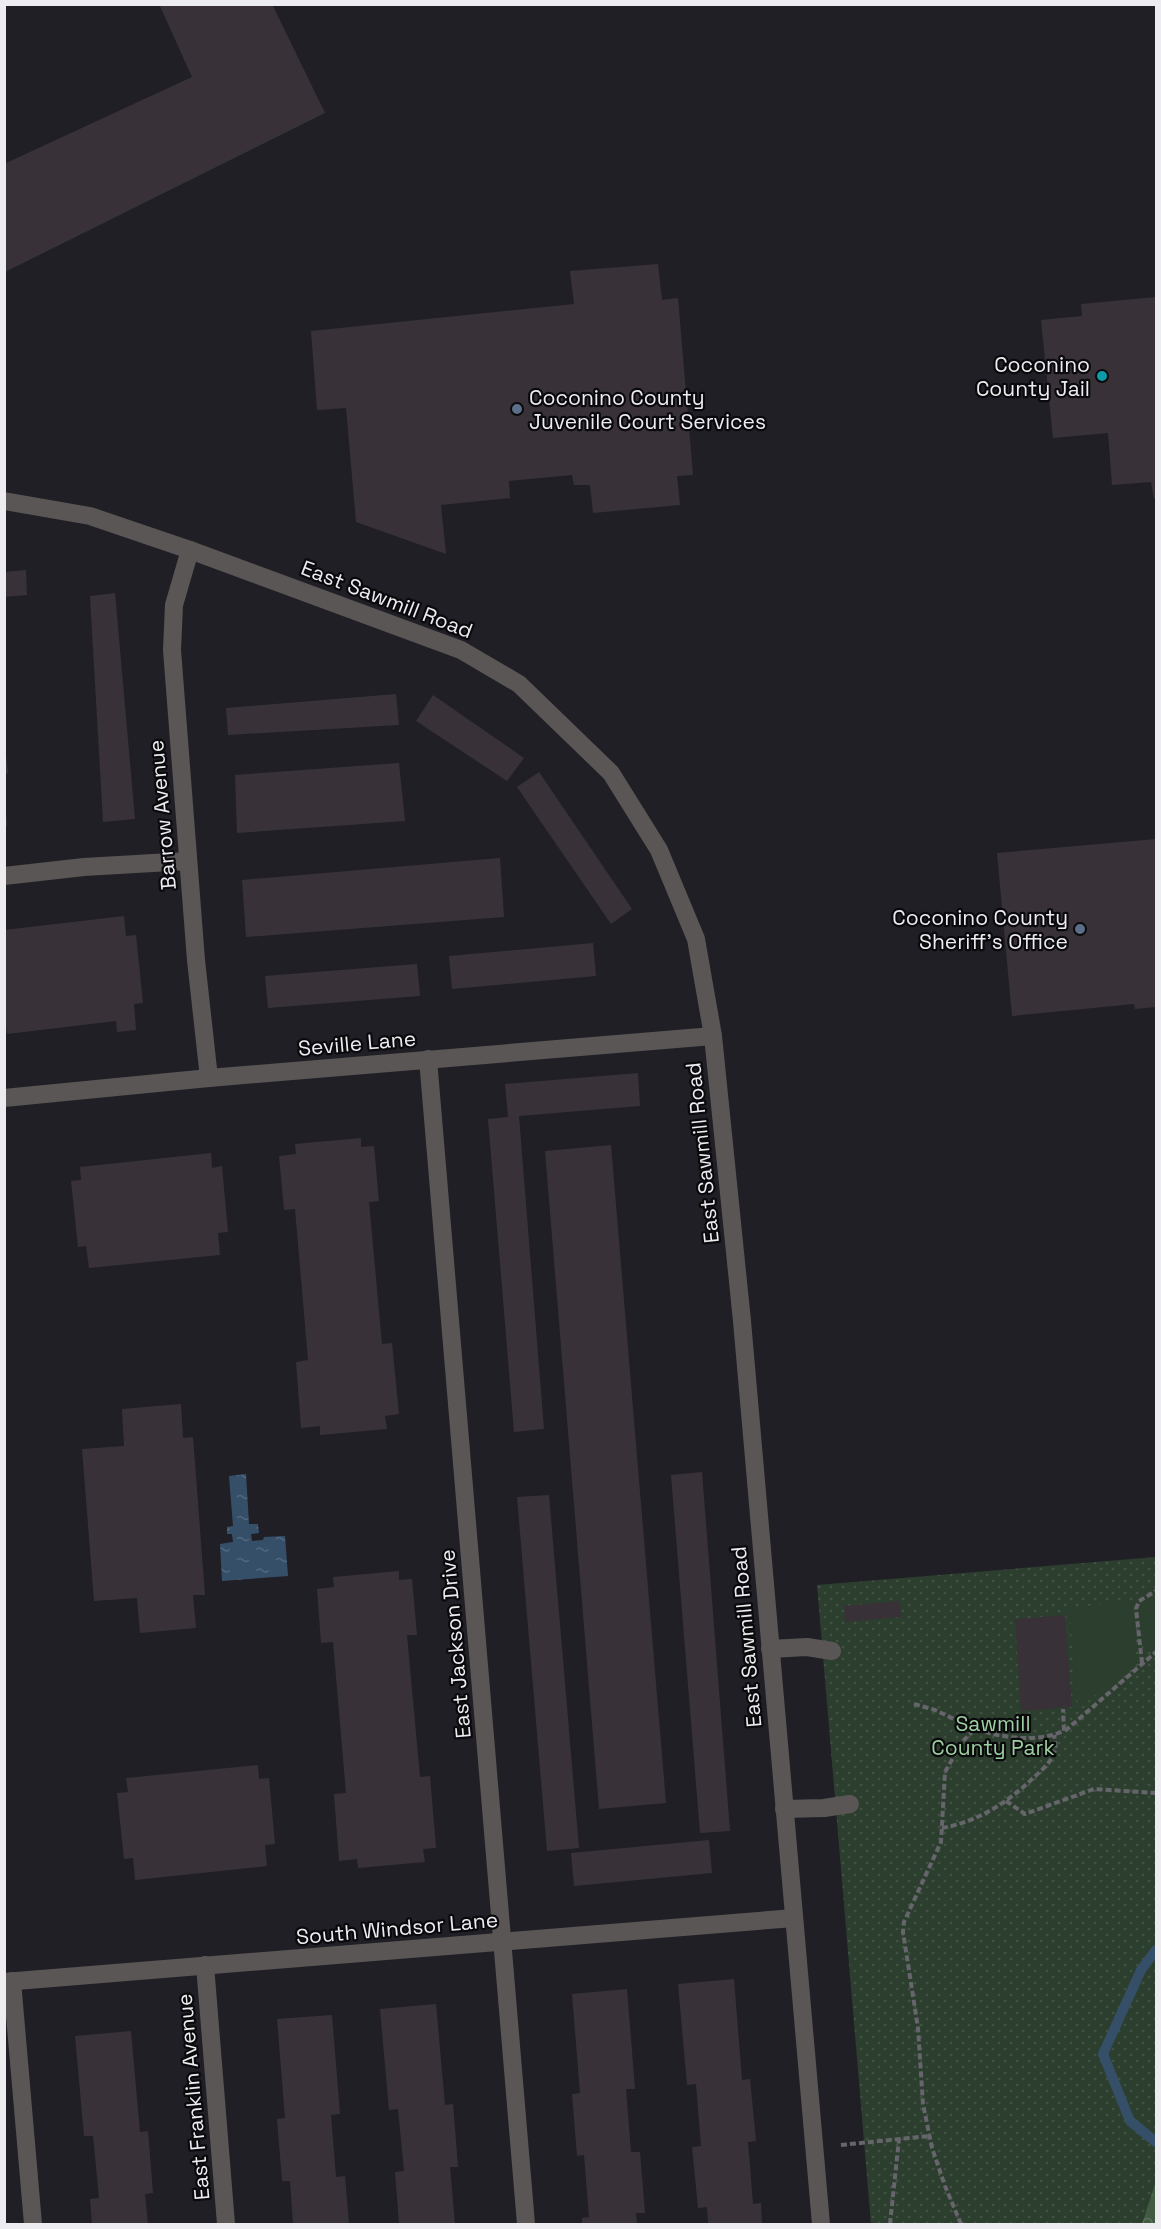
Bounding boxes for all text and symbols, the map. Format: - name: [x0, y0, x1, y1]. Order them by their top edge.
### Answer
- place label: Coconino County Jail: [976, 351, 1090, 402]
- marker: Coconino County Jail: [1095, 369, 1109, 383]
- place label: Coconino County Juvenile Court Services: [529, 384, 766, 435]
- marker: Coconino County Juvenile Court Services: [510, 402, 524, 416]
- street label: East Sawmill Road: [297, 554, 477, 644]
- street label: Barrow Avenue: [142, 739, 182, 891]
- place label: Coconino County Sheriff's Office: [892, 904, 1068, 955]
- marker: Coconino County Sheriff's Office: [1073, 922, 1087, 936]
- street label: Seville Lane: [297, 1024, 417, 1062]
- street label: East Sawmill Road: [679, 1061, 725, 1245]
- street label: East Sawmill Road: [725, 1545, 767, 1729]
- street label: East Jackson Drive: [433, 1548, 477, 1740]
- park label: Sawmill County Park: [931, 1710, 1055, 1761]
- street label: South Windsor Lane: [295, 1906, 499, 1950]
- street label: East Franklin Avenue: [171, 1993, 215, 2201]

